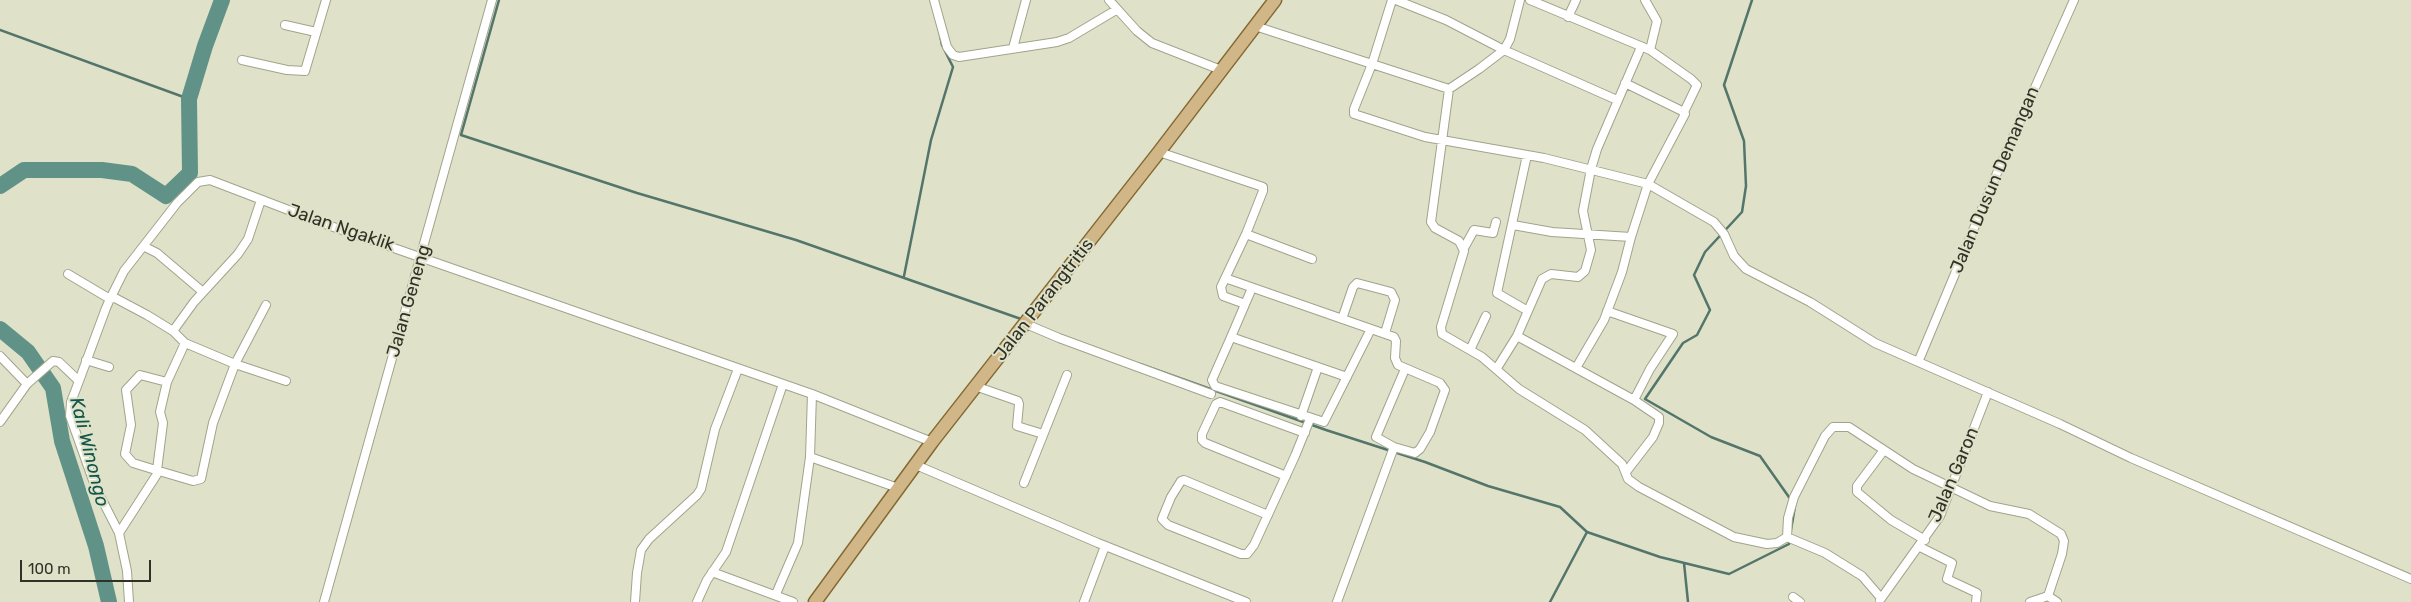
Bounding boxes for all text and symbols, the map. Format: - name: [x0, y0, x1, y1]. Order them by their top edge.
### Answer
- street label: Jalan Dusun Demangan: [1946, 84, 2044, 276]
- street label: Jalan Ngaklik: [285, 200, 397, 256]
- street label: Jalan Parangtritis: [990, 235, 1098, 365]
- street label: Jalan Geneng: [383, 242, 435, 360]
- water label: Kali Winongo: [64, 395, 114, 509]
- street label: Jalan Garon: [1924, 424, 1984, 526]
- scale bar: [22, 550, 154, 582]
- text: 100 m: [28, 560, 70, 578]

